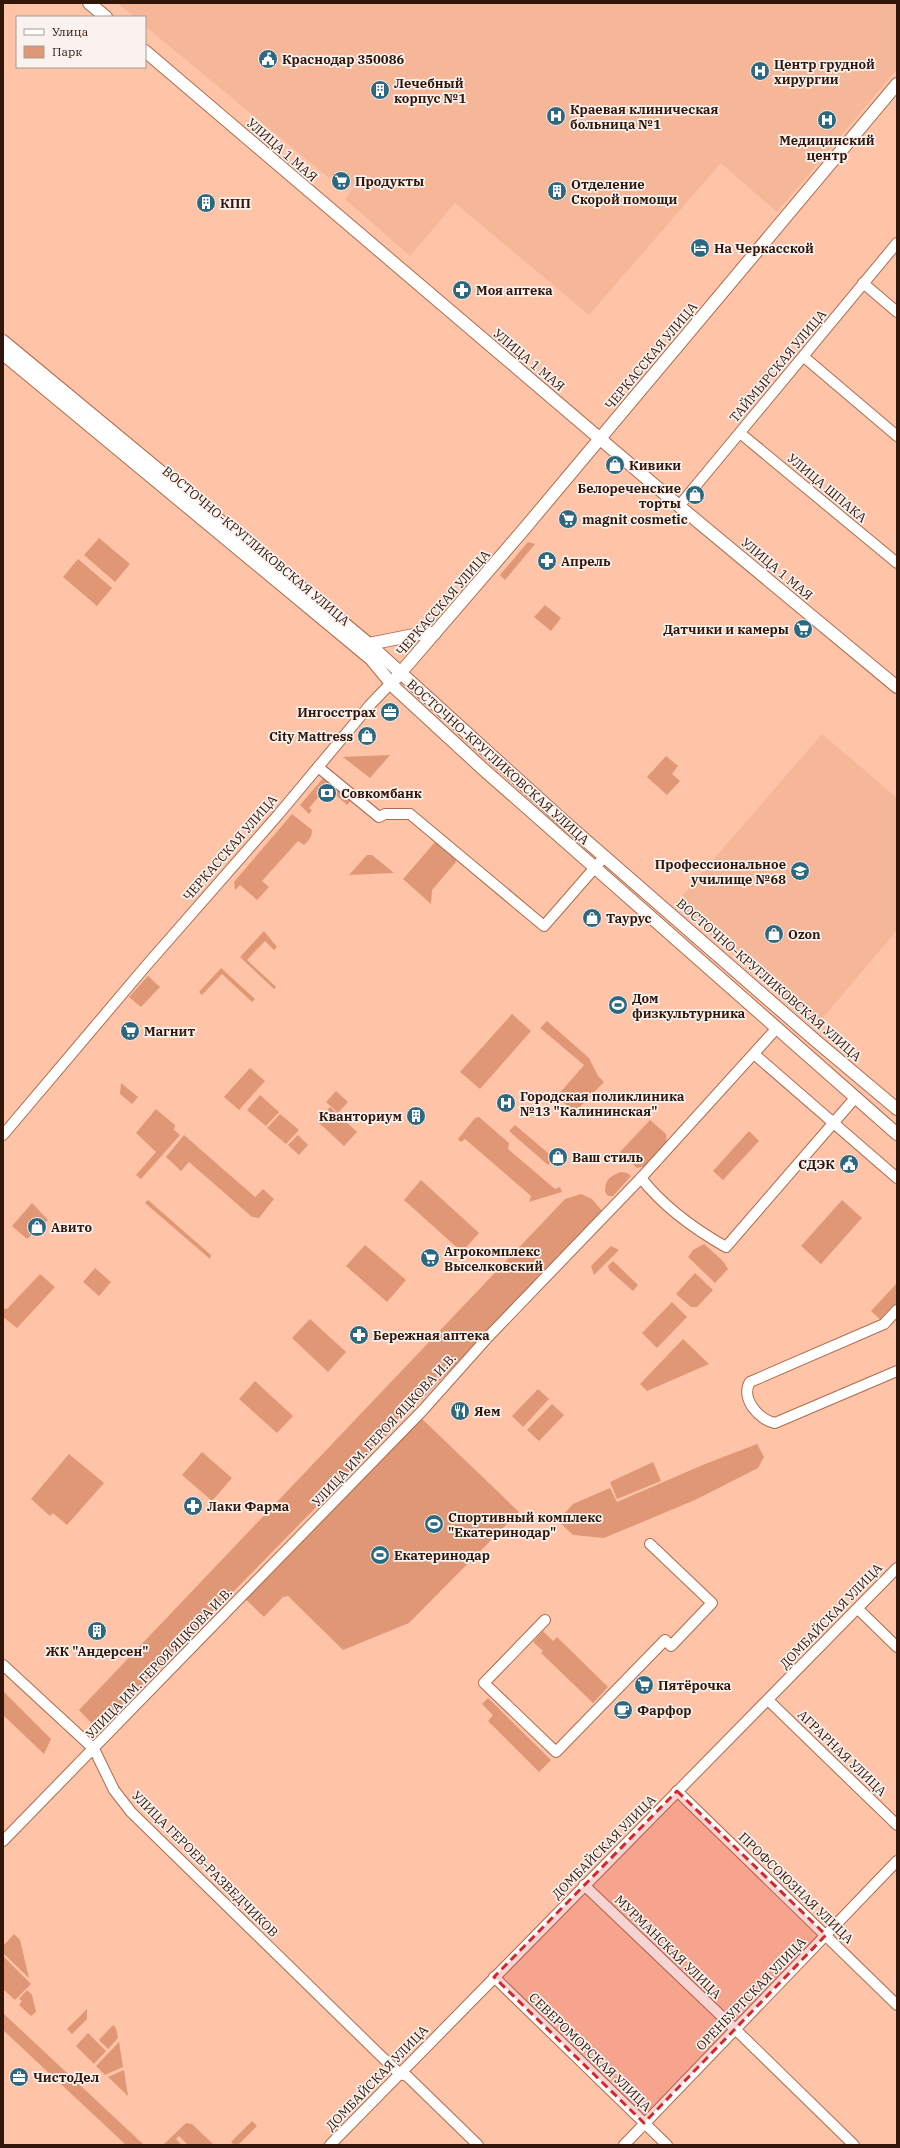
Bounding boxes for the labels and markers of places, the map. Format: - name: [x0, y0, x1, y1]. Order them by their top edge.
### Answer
- public building icon: Краснодар 350086: [257, 48, 279, 70]
- place label: Краснодар 350086: [282, 51, 404, 68]
- place label: Центр грудной хирургии: [774, 56, 875, 88]
- hospital icon: Центр грудной хирургии: [749, 60, 771, 82]
- place label: Лечебный корпус №1: [394, 75, 466, 107]
- building icon: Лечебный корпус №1: [369, 79, 391, 101]
- place label: Краевая клиническая больница №1: [570, 101, 719, 133]
- hospital icon: Краевая клиническая больница №1: [545, 105, 567, 127]
- hospital icon: Медицинский центр: [816, 109, 838, 131]
- place label: Медицинский центр: [779, 132, 875, 164]
- supermarket icon: Продукты: [330, 170, 352, 192]
- place label: Продукты: [355, 173, 424, 190]
- place label: Отделение Скорой помощи: [571, 176, 677, 208]
- building icon: Отделение Скорой помощи: [546, 180, 568, 202]
- building icon: КПП: [195, 192, 217, 214]
- place label: КПП: [220, 195, 251, 212]
- hotel icon: На Черкасской: [689, 237, 711, 259]
- place label: На Черкасской: [714, 240, 814, 257]
- pharmacy icon: Моя аптека: [451, 279, 473, 301]
- place label: Моя аптека: [476, 282, 553, 299]
- shop icon: Кивики: [604, 454, 626, 476]
- place label: Кивики: [629, 457, 681, 474]
- place label: Белореченские торты: [578, 480, 681, 512]
- shop icon: Белореченские торты: [684, 484, 706, 506]
- supermarket icon: magnit cosmetic: [557, 508, 579, 530]
- place label: magnit cosmetic: [582, 511, 688, 528]
- pharmacy icon: Апрель: [536, 550, 558, 572]
- place label: Апрель: [561, 553, 611, 570]
- supermarket icon: Датчики и камеры: [792, 618, 814, 640]
- place label: Датчики и камеры: [663, 621, 789, 638]
- office icon: Ингосстрах: [379, 701, 401, 723]
- place label: Ингосстрах: [297, 704, 376, 721]
- shop icon: City Mattress: [356, 725, 378, 747]
- place label: City Mattress: [269, 728, 353, 745]
- bank icon: Совкомбанк: [316, 782, 338, 804]
- place label: Совкомбанк: [341, 785, 422, 802]
- place label: Профессиональное училище №68: [655, 856, 786, 888]
- school or university icon: Профессиональное училище №68: [789, 860, 811, 882]
- shop icon: Таурус: [581, 907, 603, 929]
- place label: Таурус: [606, 910, 652, 927]
- shop icon: Ozon: [763, 923, 785, 945]
- place label: Ozon: [788, 926, 821, 943]
- place label: Дом физкультурника: [632, 990, 746, 1022]
- sports icon: Дом физкультурника: [607, 994, 629, 1016]
- supermarket icon: Магнит: [119, 1020, 141, 1042]
- place label: Магнит: [144, 1023, 195, 1040]
- place label: Городская поликлиника №13 "Калининская": [520, 1088, 685, 1120]
- hospital icon: Городская поликлиника №13 "Калининская": [495, 1092, 517, 1114]
- building icon: Кванториум: [405, 1105, 427, 1127]
- place label: Кванториум: [319, 1108, 402, 1125]
- shop icon: Ваш стиль: [547, 1146, 569, 1168]
- place label: Ваш стиль: [572, 1149, 644, 1166]
- public building icon: СДЭК: [838, 1153, 860, 1175]
- place label: СДЭК: [798, 1156, 835, 1173]
- shop icon: Авито: [26, 1216, 48, 1238]
- place label: Авито: [51, 1219, 92, 1236]
- place label: Агрокомплекс Выселковский: [444, 1243, 543, 1275]
- supermarket icon: Агрокомплекс Выселковский: [419, 1247, 441, 1269]
- pharmacy icon: Бережная аптека: [348, 1324, 370, 1346]
- place label: Бережная аптека: [373, 1327, 490, 1344]
- restaurant icon: Яем: [449, 1400, 471, 1422]
- place label: Яем: [474, 1403, 501, 1420]
- pharmacy icon: Лаки Фарма: [182, 1495, 204, 1517]
- place label: Лаки Фарма: [207, 1498, 290, 1515]
- place label: Спортивный комплекс "Екатеринодар": [448, 1509, 602, 1541]
- sports icon: Спортивный комплекс "Екатеринодар": [423, 1513, 445, 1535]
- sports icon: Екатеринодар: [369, 1544, 391, 1566]
- place label: Екатеринодар: [394, 1547, 490, 1564]
- building icon: ЖК "Андерсен": [86, 1620, 108, 1642]
- place label: ЖК "Андерсен": [46, 1643, 148, 1660]
- supermarket icon: Пятёрочка: [633, 1674, 655, 1696]
- place label: Пятёрочка: [658, 1677, 732, 1694]
- cafe icon: Фарфор: [612, 1699, 634, 1721]
- place label: Фарфор: [637, 1702, 692, 1719]
- office icon: ЧистоДел: [8, 2066, 30, 2088]
- place label: ЧистоДел: [33, 2069, 100, 2086]

